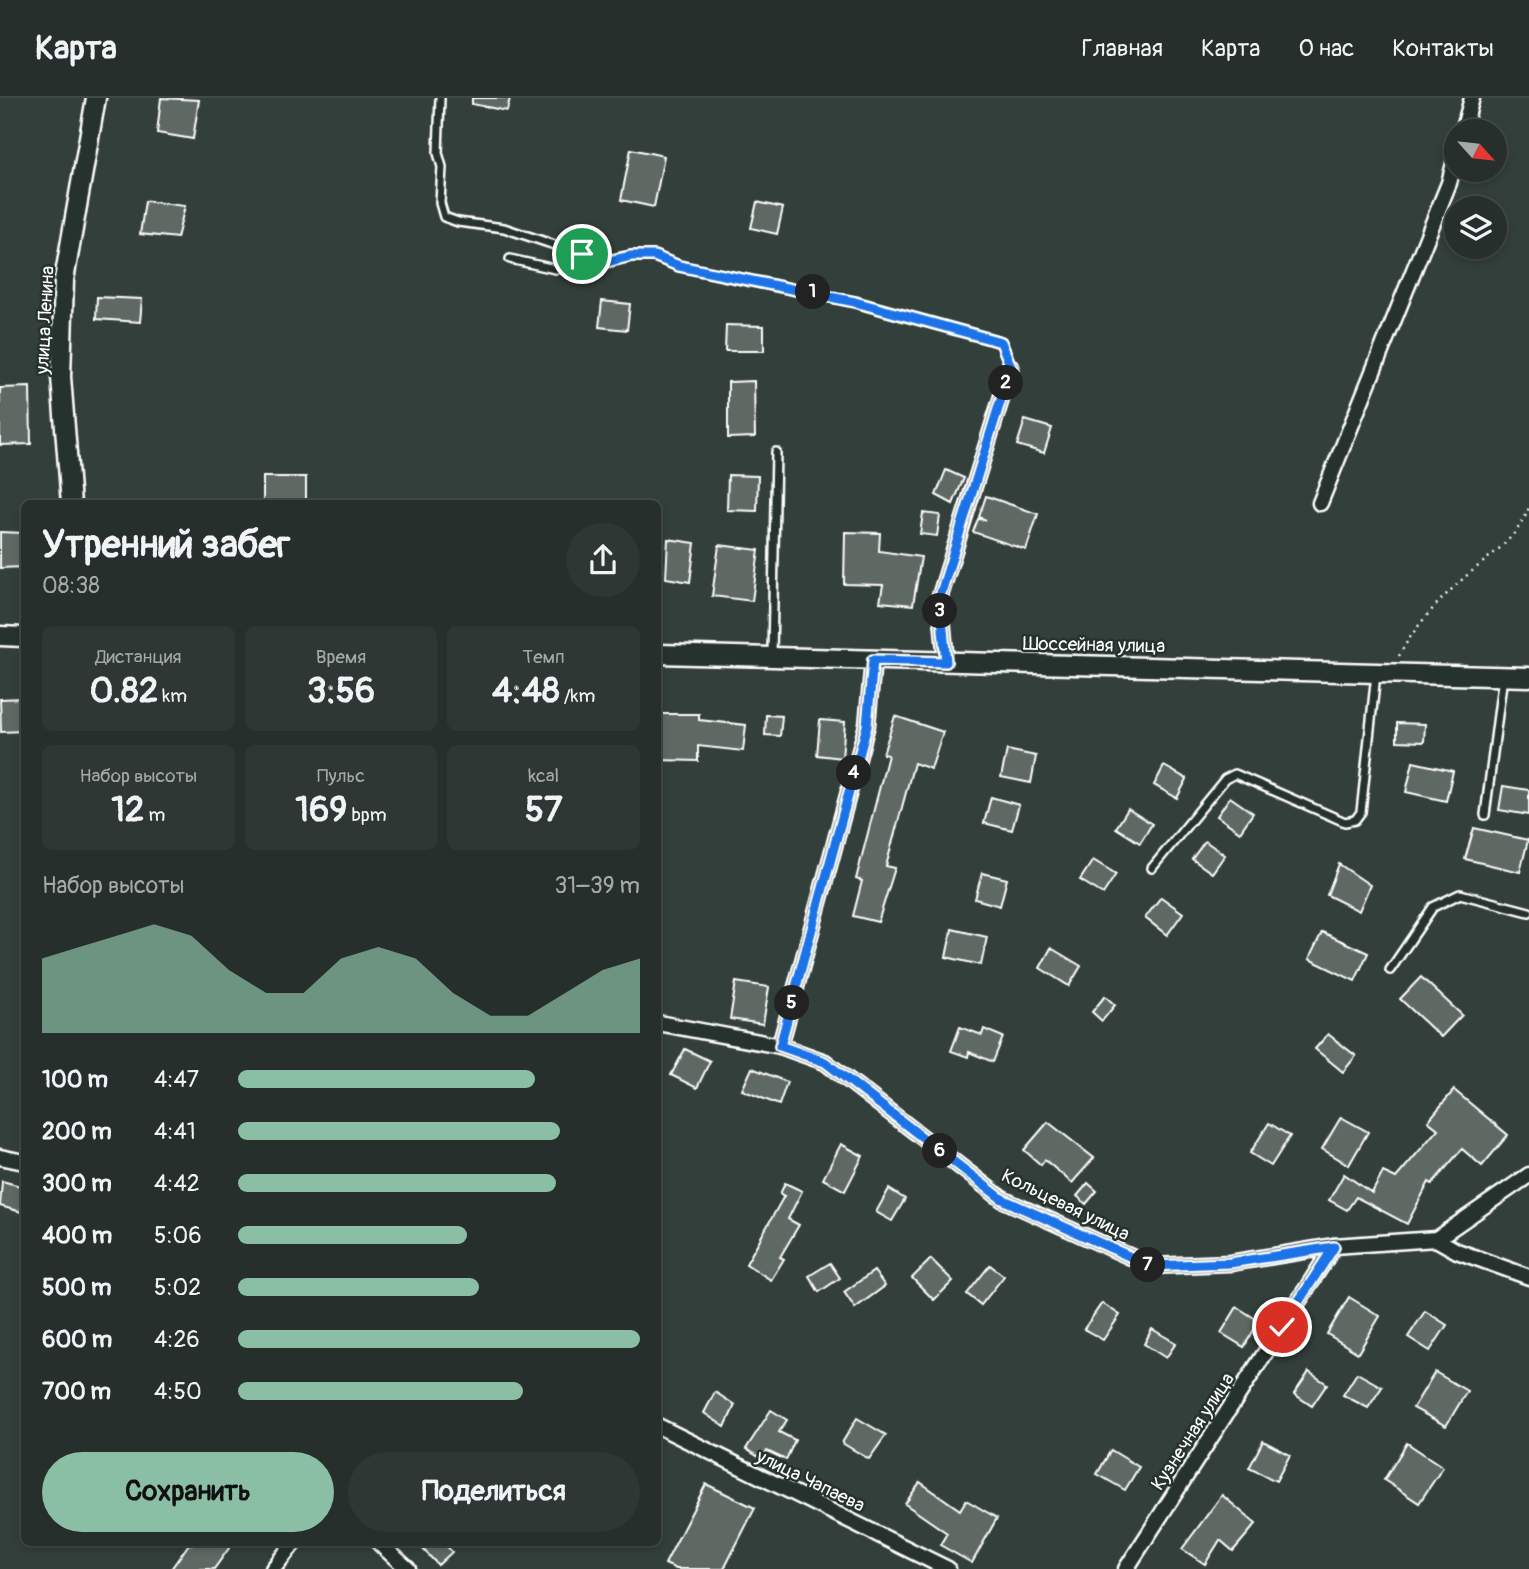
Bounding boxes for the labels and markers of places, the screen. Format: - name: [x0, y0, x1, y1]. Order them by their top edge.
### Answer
- pin: [552, 224, 612, 284]
- pin: 1: [796, 274, 830, 310]
- pin: 2: [988, 366, 1024, 400]
- pin: 3: [922, 594, 958, 628]
- pin: 4: [836, 756, 872, 790]
- pin: 5: [774, 986, 810, 1020]
- pin: 6: [922, 1134, 958, 1168]
- pin: 7: [1130, 1248, 1166, 1282]
- pin: [1252, 1297, 1312, 1357]

